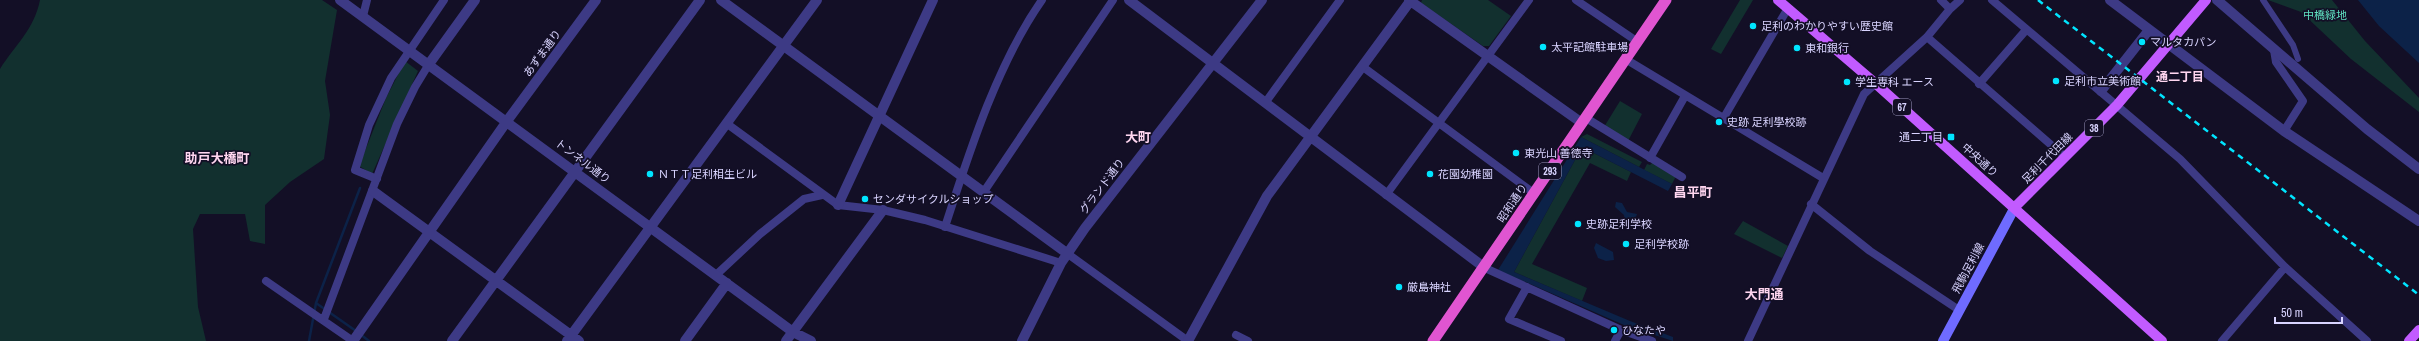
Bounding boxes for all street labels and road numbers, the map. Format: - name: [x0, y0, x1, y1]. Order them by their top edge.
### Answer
- street label: あずま通り: [520, 27, 564, 79]
- road number: 67: [1893, 99, 1911, 115]
- road number: 38: [2085, 120, 2103, 136]
- street label: 足利千代田線: [2019, 130, 2075, 186]
- street label: トンネル通り: [553, 136, 613, 186]
- street label: 中央通り: [1959, 140, 2001, 180]
- street label: グランド通り: [1077, 155, 1127, 217]
- road number: 293: [1539, 163, 1561, 179]
- street label: 昭和通り: [1494, 181, 1530, 225]
- street label: 飛駒足利線: [1949, 240, 1987, 296]

